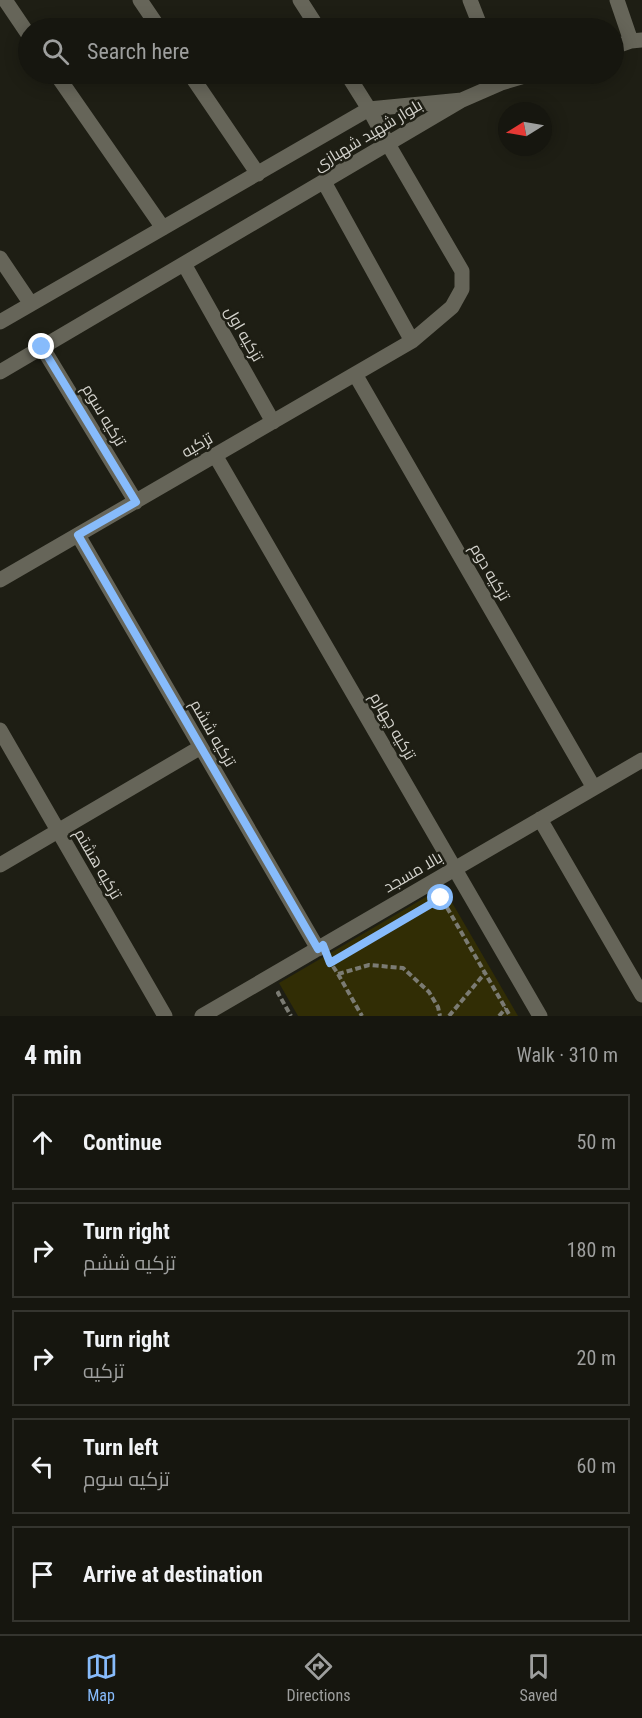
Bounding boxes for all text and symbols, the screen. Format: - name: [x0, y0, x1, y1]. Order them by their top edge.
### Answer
- search box: [18, 18, 624, 84]
- icon: search: [39, 35, 72, 68]
- text: Search here: [87, 39, 189, 64]
- street label: بلوار شهید شهبازی: [310, 95, 426, 176]
- north arrow: [498, 102, 552, 156]
- street label: تزکیه اول: [220, 303, 268, 366]
- route end: [28, 333, 54, 359]
- street label: تزکیه سوم: [76, 380, 130, 451]
- street label: تزکیه: [178, 428, 217, 461]
- street label: تزکیه دوم: [464, 540, 514, 606]
- street label: تزکیه چهارم: [364, 689, 420, 765]
- street label: تزکیه ششم: [184, 696, 240, 772]
- street label: تزکیه هشتم: [68, 825, 126, 904]
- street label: بالا مسجد: [380, 847, 446, 897]
- route start: [427, 884, 453, 910]
- text: 4 min: [24, 1040, 82, 1070]
- text: Walk · 310 m: [517, 1043, 618, 1067]
- icon: ahead: [26, 1126, 59, 1159]
- text: Continue: [83, 1130, 162, 1155]
- text: 50 m: [577, 1130, 616, 1154]
- text: Turn right: [83, 1219, 170, 1244]
- icon: right: [26, 1234, 59, 1267]
- text: 180 m: [567, 1238, 616, 1262]
- text: تزکیه ششم: [83, 1251, 176, 1275]
- text: Turn right: [83, 1327, 170, 1352]
- icon: right: [26, 1342, 59, 1375]
- text: 20 m: [577, 1346, 616, 1370]
- text: تزکیه: [83, 1359, 124, 1383]
- text: Turn left: [83, 1435, 158, 1460]
- icon: left: [26, 1450, 59, 1483]
- text: 60 m: [577, 1454, 616, 1478]
- text: تزکیه سوم: [83, 1467, 170, 1491]
- icon: arrive: [26, 1558, 59, 1591]
- text: Arrive at destination: [83, 1562, 263, 1587]
- tab: Map: [85, 1650, 118, 1705]
- tab: Directions: [287, 1650, 350, 1705]
- tab: Saved: [519, 1650, 557, 1705]

